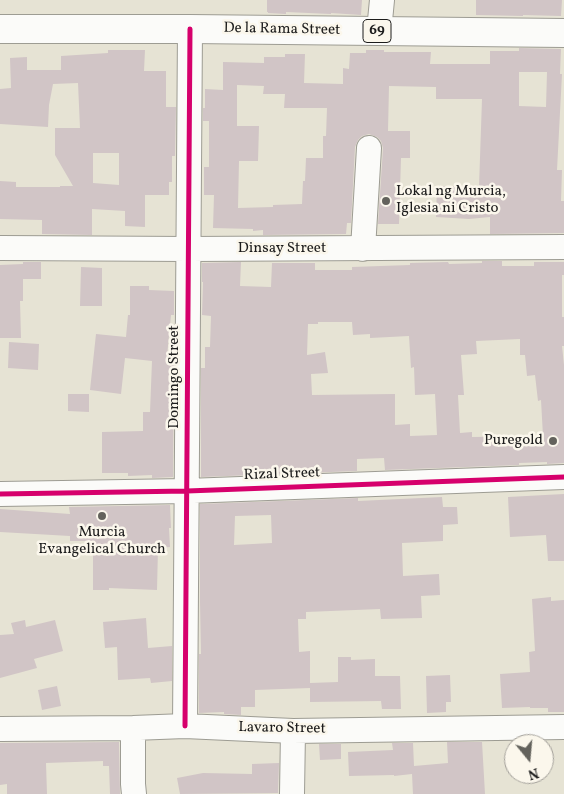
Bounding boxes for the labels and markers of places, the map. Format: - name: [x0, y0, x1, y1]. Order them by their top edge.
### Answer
- place label: Lokal ng Murcia, Iglesia ni Cristo: [396, 183, 506, 218]
- marker: Lokal ng Murcia, Iglesia ni Cristo: [380, 195, 392, 207]
- place label: Puregold: [484, 432, 543, 450]
- marker: Puregold: [547, 435, 559, 447]
- marker: Murcia Evangelical Church: [96, 510, 108, 522]
- place label: Murcia Evangelical Church: [38, 524, 166, 559]

